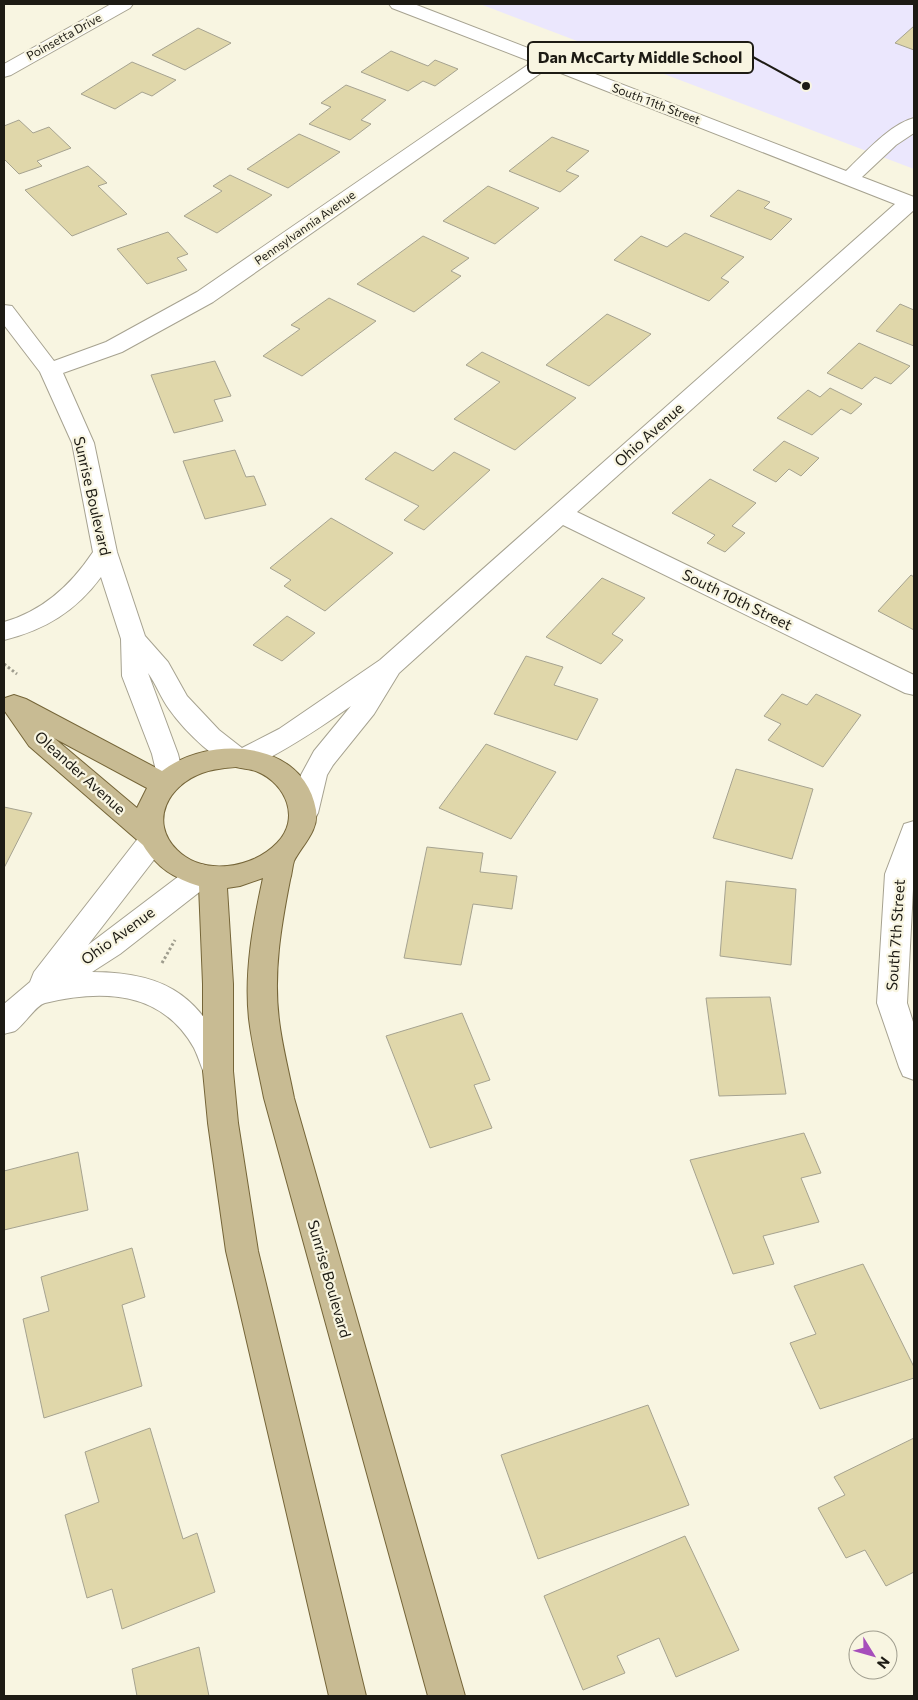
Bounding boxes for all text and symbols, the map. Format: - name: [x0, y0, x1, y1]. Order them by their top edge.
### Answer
- street label: Poinsetta Drive: [24, 10, 103, 63]
- callout: Dan McCarty Middle School: [528, 42, 753, 73]
- text: Dan McCarty Middle School: [538, 47, 742, 66]
- street label: South 11th Street: [610, 80, 702, 126]
- street label: Pennsylvannia Avenue: [251, 187, 357, 267]
- street label: Ohio Avenue: [610, 399, 687, 470]
- street label: Sunrise Boulevard: [71, 435, 115, 557]
- street label: South 10th Street: [680, 565, 795, 633]
- street label: Oleander Avenue: [32, 727, 130, 818]
- street label: South 7th Street: [882, 879, 908, 991]
- street label: Ohio Avenue: [77, 902, 158, 968]
- street label: Sunrise Boulevard: [305, 1218, 355, 1340]
- north arrow: [848, 1630, 898, 1680]
- text: N: [874, 1654, 894, 1672]

